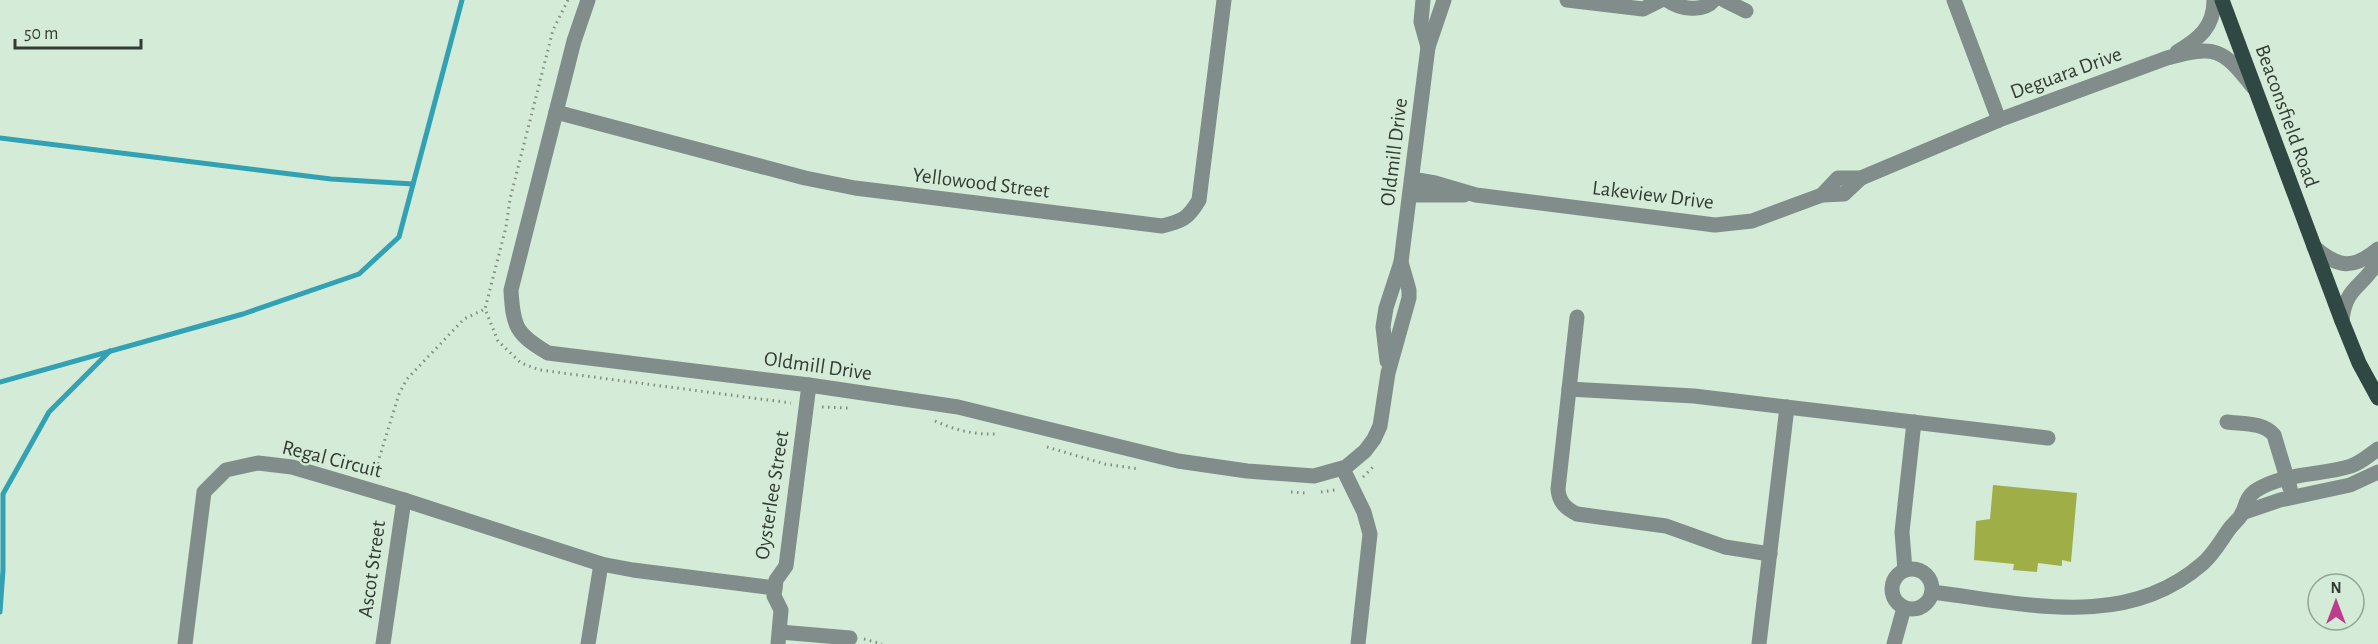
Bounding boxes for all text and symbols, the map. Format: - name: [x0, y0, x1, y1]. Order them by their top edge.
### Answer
- scale bar: [15, 12, 141, 50]
- text: 50 m: [24, 25, 58, 43]
- street label: Beaconsfield Road: [2252, 42, 2323, 190]
- street label: Deguara Drive: [2007, 43, 2125, 103]
- street label: Oldmill Drive: [1377, 97, 1411, 207]
- street label: Yellowood Street: [911, 164, 1051, 202]
- street label: Lakeview Drive: [1591, 177, 1715, 213]
- street label: Oldmill Drive: [763, 348, 873, 384]
- street label: Oysterlee Street: [751, 429, 793, 561]
- street label: Regal Circuit: [280, 436, 384, 482]
- street label: Ascot Street: [355, 519, 389, 619]
- north arrow: [2306, 572, 2366, 632]
- text: N: [2330, 580, 2342, 596]

